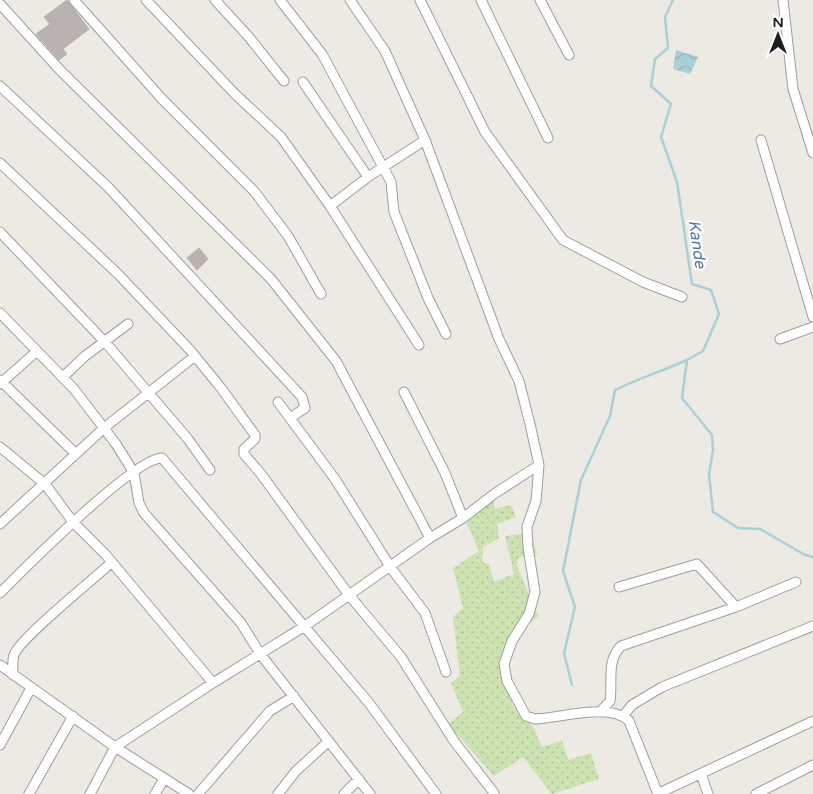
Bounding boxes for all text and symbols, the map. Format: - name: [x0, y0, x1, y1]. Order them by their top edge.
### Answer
- north arrow: [753, 10, 803, 60]
- text: N: [772, 14, 784, 31]
- water label: Kande: [684, 219, 710, 270]

